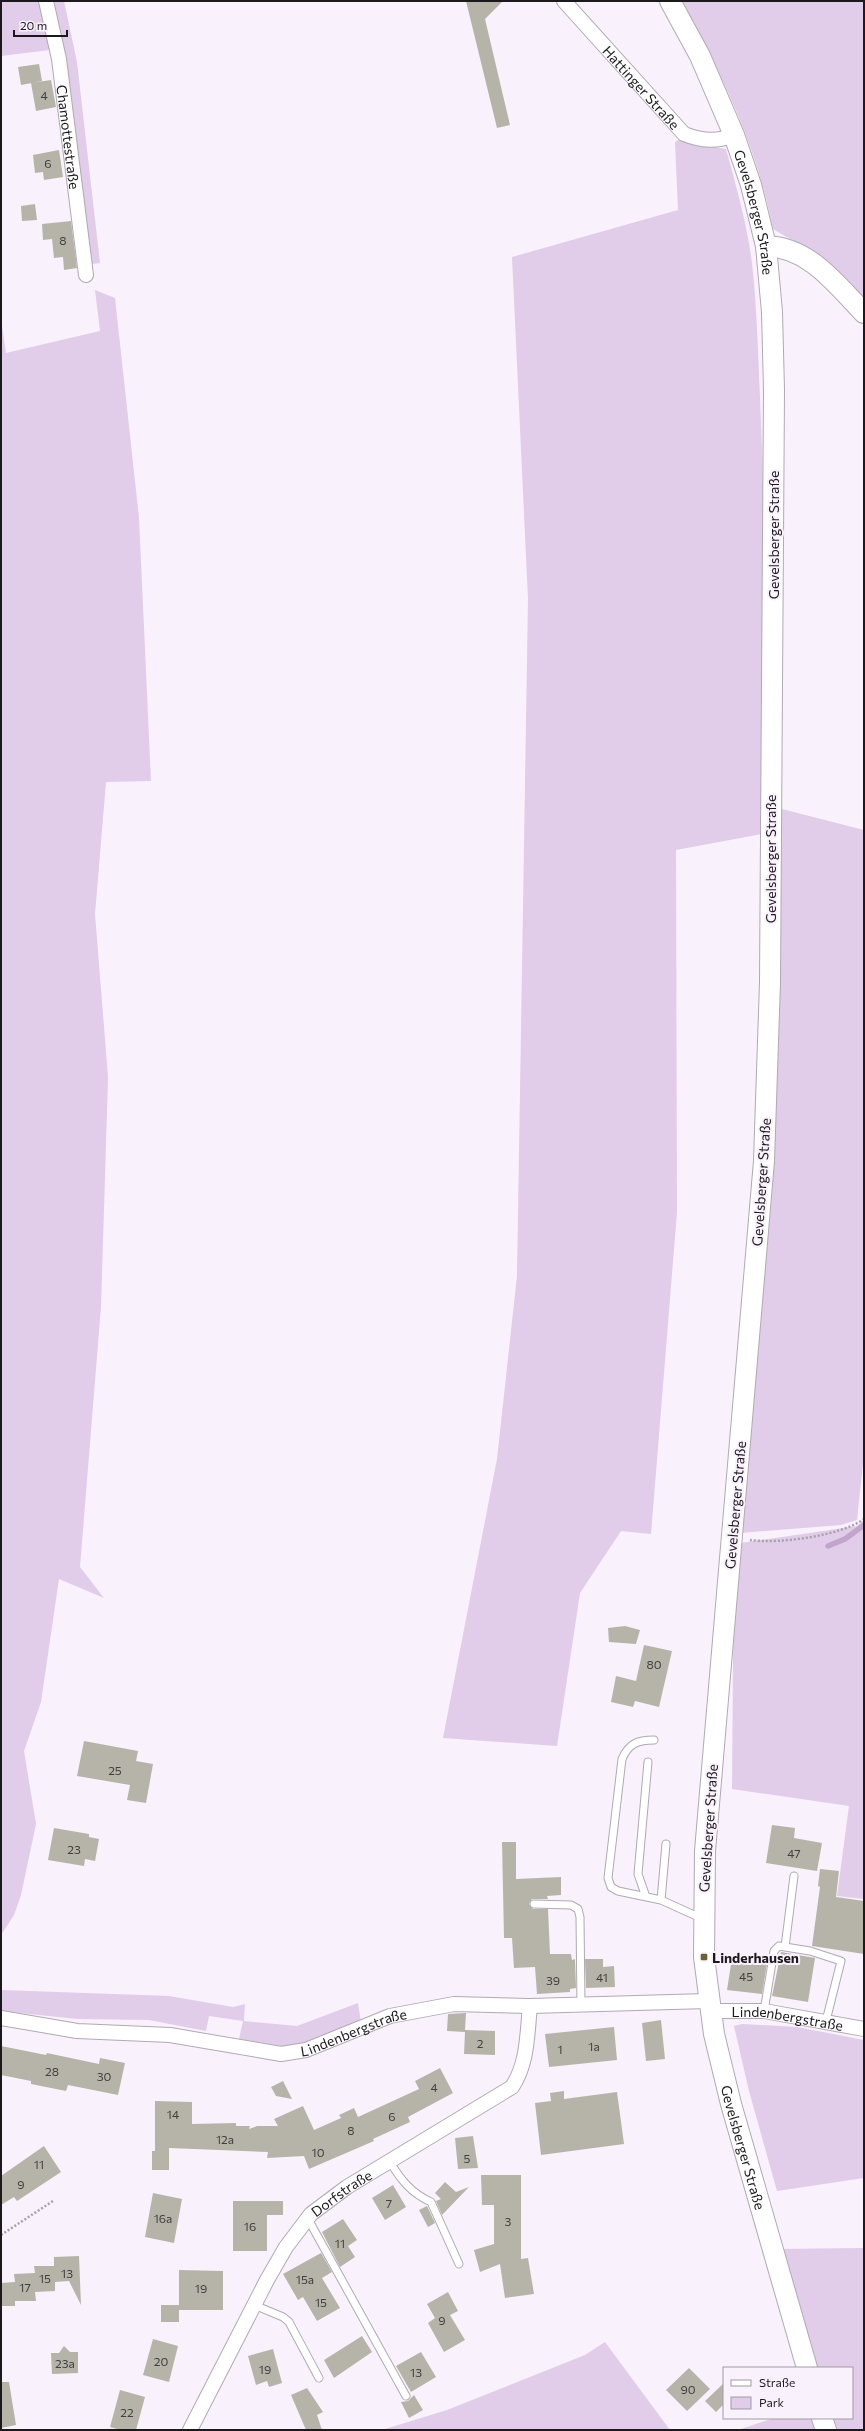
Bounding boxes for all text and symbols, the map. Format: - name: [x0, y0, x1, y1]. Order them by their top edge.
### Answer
- scale bar: [14, 12, 67, 38]
- text: 20 m: [20, 18, 47, 32]
- street label: Hattinger Straße: [600, 42, 684, 132]
- street label: Chamottestraße: [54, 84, 84, 190]
- house number: 4: [40, 88, 48, 102]
- street label: Gevelsberger Straße: [731, 147, 777, 276]
- house number: 6: [44, 156, 52, 170]
- house number: 8: [59, 233, 67, 247]
- street label: Gevelsberger Straße: [765, 471, 782, 599]
- street label: Gevelsberger Straße: [762, 795, 779, 923]
- street label: Gevelsberger Straße: [748, 1117, 774, 1247]
- street label: Gevelsberger Straße: [721, 1440, 749, 1570]
- house number: 80: [646, 1657, 662, 1671]
- house number: 25: [108, 1763, 122, 1777]
- street label: Gevelsberger Straße: [695, 1763, 721, 1893]
- house number: 23: [67, 1842, 81, 1856]
- house number: 47: [787, 1846, 801, 1860]
- place label: Linderhausen: [712, 1949, 799, 1966]
- marker: Linderhausen: [699, 1952, 709, 1962]
- house number: 45: [739, 1969, 753, 1983]
- house number: 41: [596, 1970, 608, 1984]
- house number: 39: [546, 1973, 560, 1987]
- street label: Lindenbergstraße: [732, 2003, 845, 2034]
- street label: Lindenbergstraße: [299, 2005, 408, 2059]
- house number: 2: [477, 2036, 484, 2050]
- house number: 1a: [588, 2039, 600, 2053]
- house number: 1: [557, 2042, 563, 2056]
- house number: 28: [45, 2064, 59, 2078]
- house number: 30: [97, 2069, 112, 2083]
- house number: 4: [430, 2080, 438, 2094]
- street label: Gevelsberger Straße: [718, 2083, 769, 2211]
- house number: 14: [167, 2107, 179, 2121]
- house number: 6: [388, 2109, 396, 2123]
- house number: 8: [347, 2123, 355, 2137]
- house number: 12a: [216, 2132, 234, 2146]
- house number: 10: [312, 2145, 325, 2159]
- house number: 5: [464, 2151, 471, 2165]
- house number: 11: [34, 2157, 44, 2171]
- street label: Dorfstraße: [307, 2166, 375, 2220]
- house number: 9: [17, 2177, 25, 2191]
- house number: 7: [386, 2196, 392, 2210]
- house number: 16a: [154, 2211, 172, 2225]
- house number: 3: [505, 2214, 512, 2228]
- house number: 16: [244, 2219, 256, 2233]
- house number: 11: [335, 2236, 345, 2250]
- house number: 13: [61, 2266, 73, 2280]
- house number: 15: [39, 2271, 51, 2285]
- house number: 15a: [296, 2272, 314, 2286]
- house number: 17: [19, 2280, 31, 2294]
- house number: 19: [195, 2281, 207, 2295]
- house number: 15: [315, 2295, 327, 2309]
- house number: 9: [438, 2313, 446, 2327]
- house number: 20: [154, 2354, 168, 2368]
- house number: 23a: [55, 2356, 75, 2370]
- house number: 19: [259, 2362, 271, 2376]
- house number: 13: [410, 2365, 422, 2379]
- legend: [723, 2367, 853, 2419]
- text: Straße: [759, 2375, 795, 2389]
- house number: 90: [680, 2382, 696, 2396]
- text: Park: [759, 2395, 785, 2409]
- house number: 22: [120, 2405, 134, 2419]

